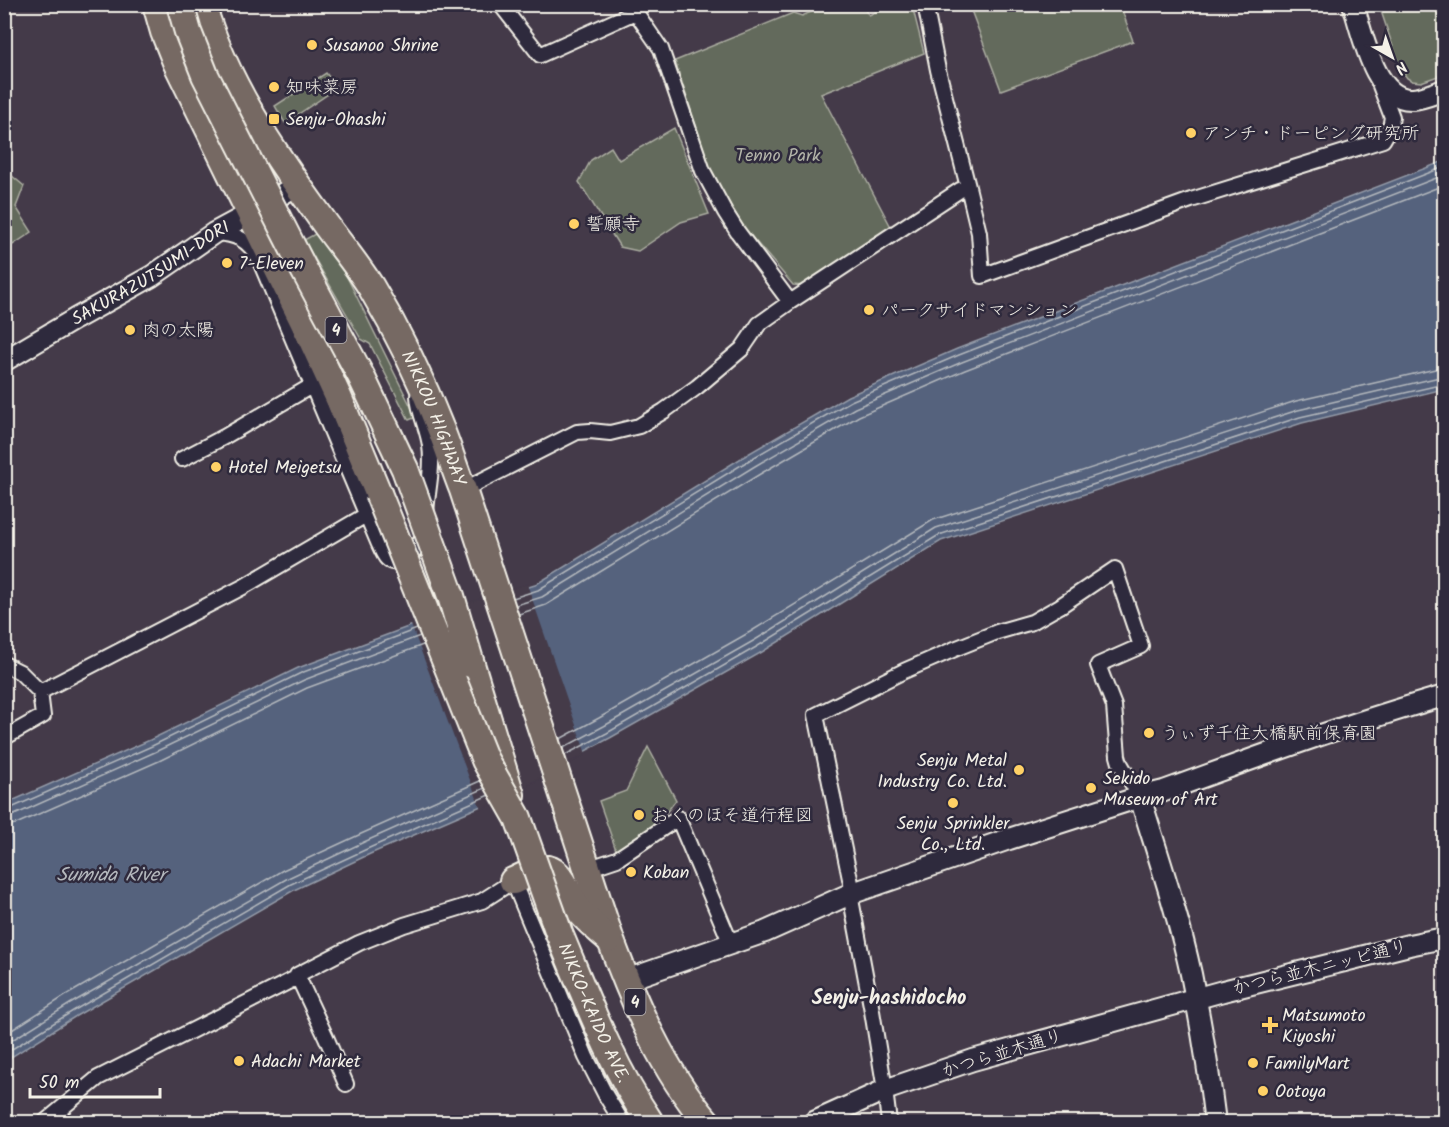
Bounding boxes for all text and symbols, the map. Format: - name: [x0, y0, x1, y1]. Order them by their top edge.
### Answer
- north arrow: [1362, 27, 1422, 87]
- place label: Susanoo Shrine: [324, 32, 439, 61]
- marker: Susanoo Shrine: [305, 38, 319, 52]
- text: N: [1389, 55, 1413, 80]
- place label: 知味菜房: [286, 74, 358, 103]
- marker: 知味菜房: [267, 80, 281, 94]
- place label: Senju-Ohashi: [286, 106, 386, 135]
- marker: Senju-Ohashi: [267, 112, 281, 126]
- place label: アンチ・ドーピング研究所: [1203, 120, 1419, 149]
- marker: アンチ・ドーピング研究所: [1184, 126, 1198, 140]
- park label: Tenno Park: [736, 142, 821, 171]
- place label: 誓願寺: [586, 211, 640, 240]
- street label: SAKURAZUTSUMI-DORI: [66, 214, 236, 334]
- marker: 誓願寺: [567, 217, 581, 231]
- place label: 7-Eleven: [239, 250, 304, 279]
- marker: 7-Eleven: [220, 256, 234, 270]
- place label: パークサイドマンション: [881, 297, 1077, 326]
- marker: パークサイドマンション: [862, 303, 876, 317]
- place label: 肉の太陽: [142, 317, 214, 346]
- road number: 4: [326, 317, 346, 343]
- marker: 肉の太陽: [123, 323, 137, 337]
- street label: NIKKOU HIGHWAY: [392, 346, 473, 491]
- place label: Hotel Meigetsu: [228, 454, 342, 483]
- marker: Hotel Meigetsu: [209, 460, 223, 474]
- place label: うぃず千住大橋駅前保育園: [1161, 720, 1377, 749]
- marker: うぃず千住大橋駅前保育園: [1142, 726, 1156, 740]
- place label: Senju Metal Industry Co. Ltd.: [877, 747, 1008, 797]
- marker: Senju Metal Industry Co. Ltd.: [1012, 763, 1026, 777]
- place label: Sekido Museum of Art: [1103, 765, 1219, 815]
- marker: Sekido Museum of Art: [1084, 781, 1098, 795]
- marker: Senju Sprinkler Co., Ltd.: [946, 796, 960, 810]
- place label: おくのほそ道行程図: [651, 802, 813, 831]
- marker: おくのほそ道行程図: [632, 808, 646, 822]
- place label: Senju Sprinkler Co., Ltd.: [897, 810, 1010, 860]
- place label: Koban: [643, 859, 689, 888]
- water label: Sumida River: [57, 860, 170, 892]
- marker: Koban: [624, 865, 638, 879]
- street label: かつら並木ニッピ通り: [1230, 933, 1411, 1004]
- street label: NIKKO-KAIDO AVE.: [549, 939, 637, 1089]
- district label: Senju-hashidocho: [812, 983, 966, 1015]
- road number: 4: [624, 989, 646, 1015]
- place label: Matsumoto Kiyoshi: [1282, 1002, 1366, 1052]
- marker: Matsumoto Kiyoshi: [1263, 1018, 1277, 1032]
- street label: かつら並木通り: [938, 1022, 1067, 1087]
- place label: Adachi Market: [251, 1048, 362, 1077]
- place label: FamilyMart: [1265, 1050, 1351, 1079]
- marker: Adachi Market: [232, 1054, 246, 1068]
- marker: FamilyMart: [1246, 1056, 1260, 1070]
- scale bar: [30, 1061, 160, 1099]
- text: 50 m: [39, 1069, 79, 1098]
- place label: Ootoya: [1275, 1078, 1326, 1107]
- marker: Ootoya: [1256, 1084, 1270, 1098]

